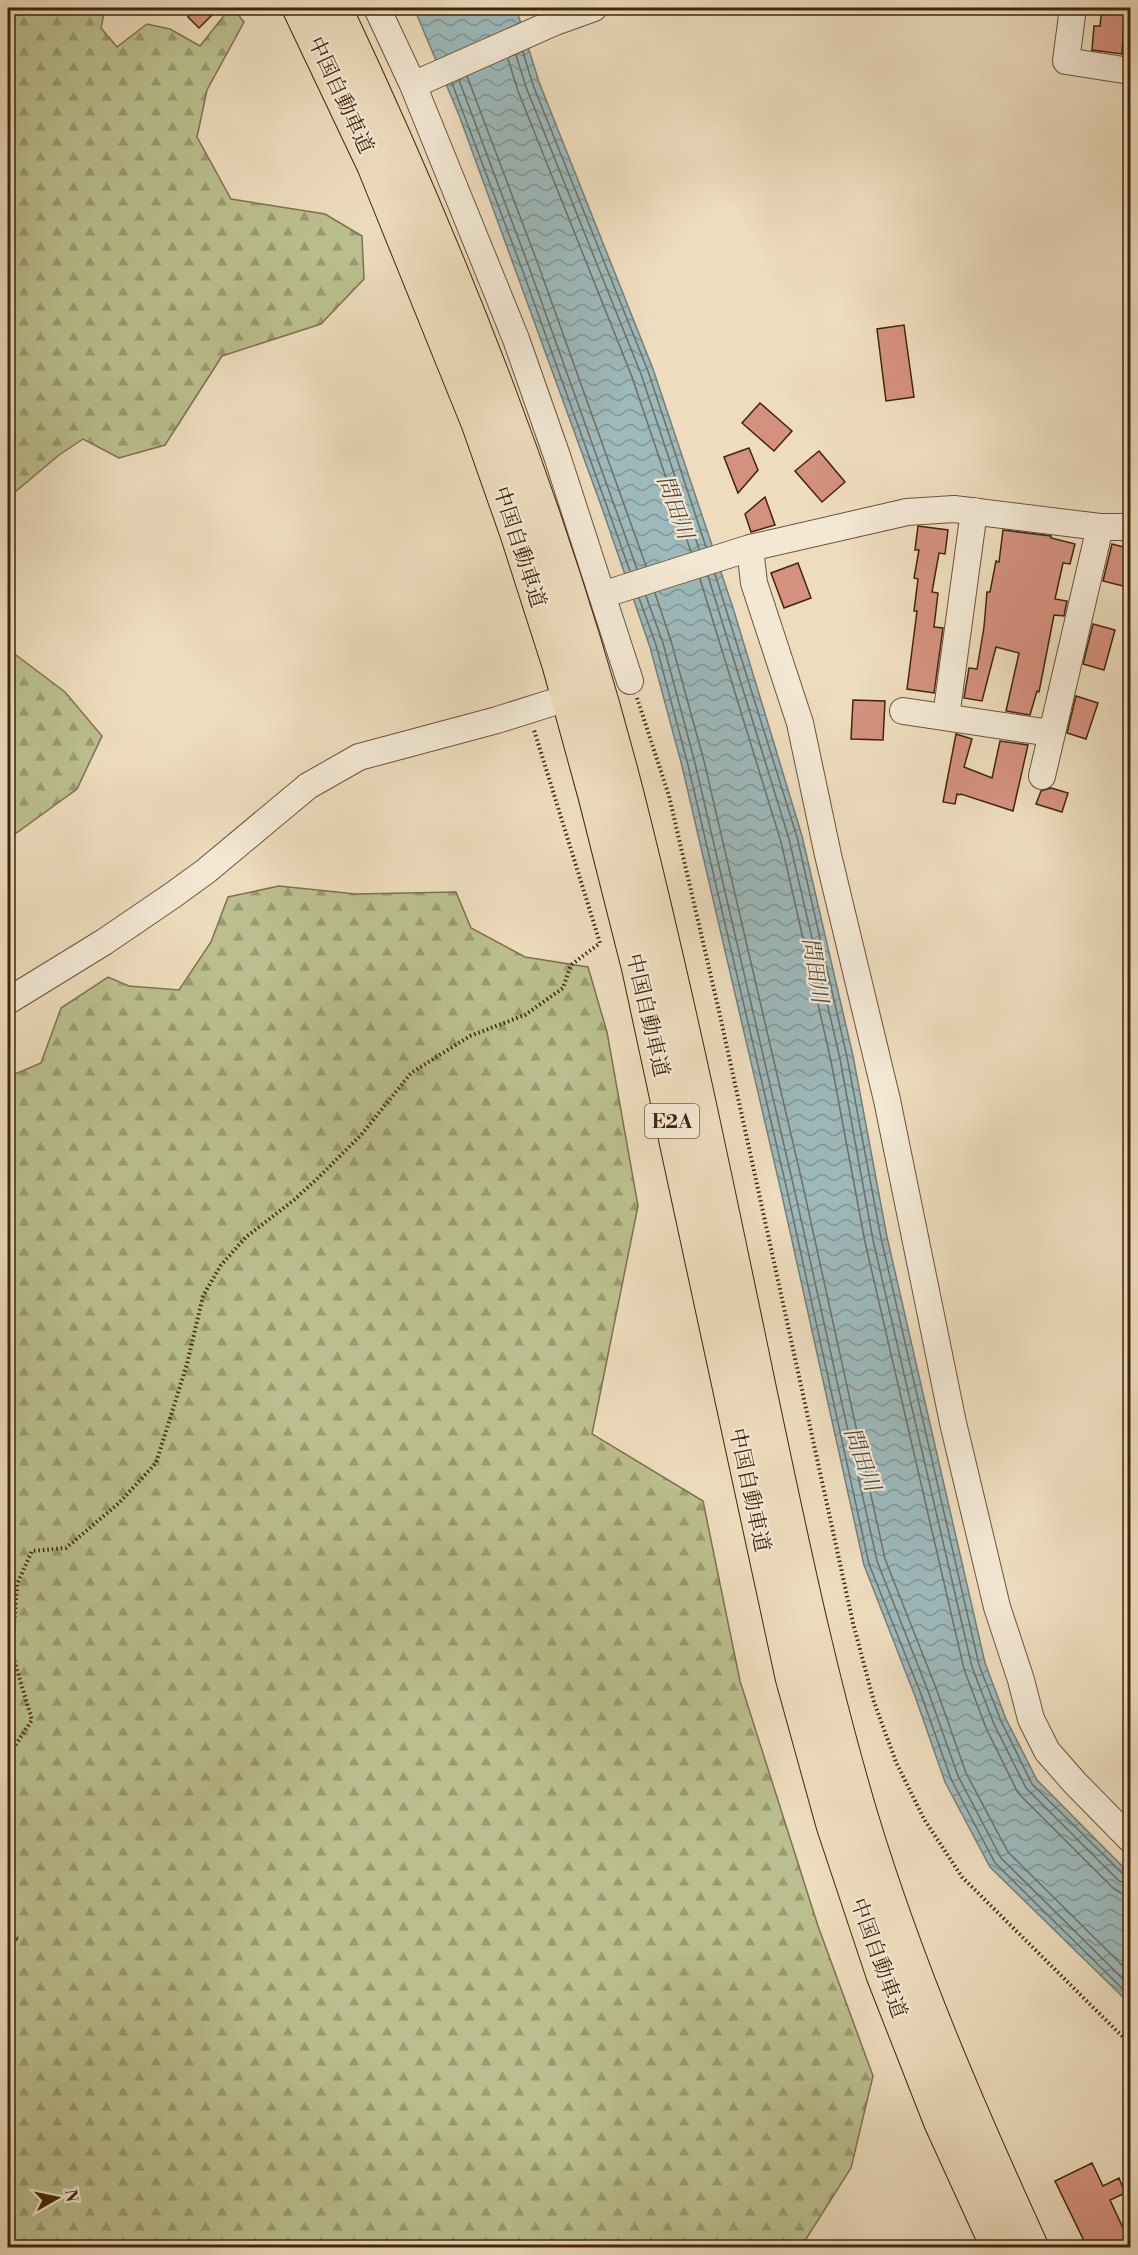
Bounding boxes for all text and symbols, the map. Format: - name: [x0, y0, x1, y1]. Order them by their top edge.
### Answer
- street label: 中国自動車道: [302, 33, 379, 158]
- water label: 問田川: [651, 472, 699, 545]
- street label: 中国自動車道: [487, 483, 551, 611]
- water label: 問田川: [796, 936, 833, 1007]
- street label: 中国自動車道: [620, 951, 674, 1080]
- road number: E2A: [645, 1104, 699, 1138]
- water label: 問田川: [838, 1424, 886, 1497]
- street label: 中国自動車道: [723, 1426, 775, 1555]
- street label: 中国自動車道: [844, 1895, 912, 2022]
- north arrow: [27, 2168, 87, 2228]
- text: N: [60, 2188, 82, 2204]

